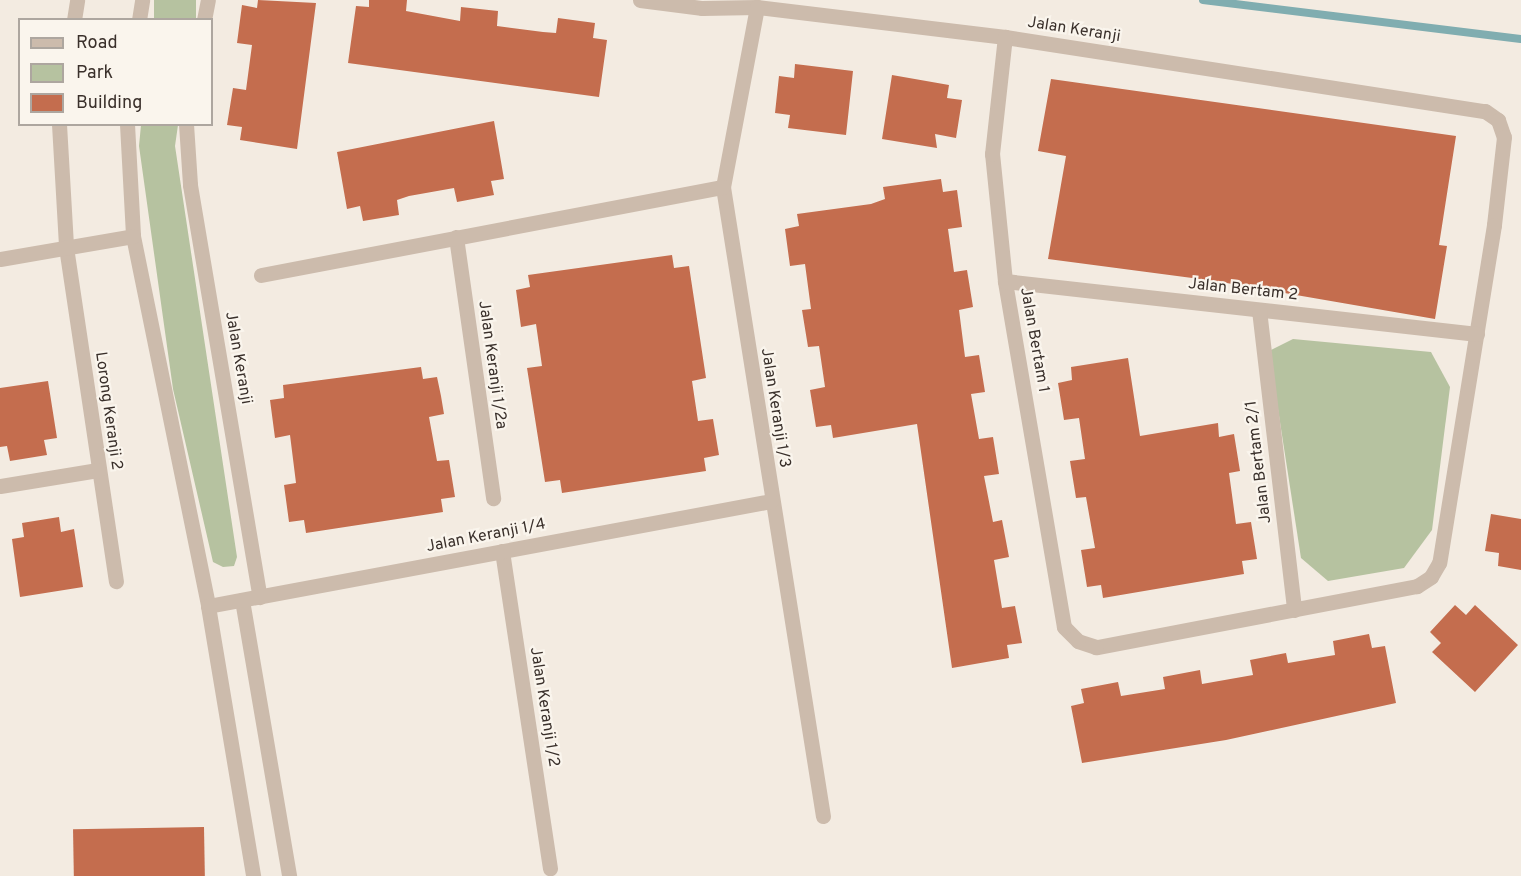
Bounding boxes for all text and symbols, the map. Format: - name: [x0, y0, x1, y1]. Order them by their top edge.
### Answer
- street label: Jalan Keranji: [1026, 13, 1122, 47]
- legend: [18, 18, 213, 126]
- text: Road: [76, 32, 118, 55]
- text: Park: [76, 62, 113, 85]
- text: Building: [76, 92, 142, 115]
- street label: Jalan Bertam 2: [1187, 275, 1299, 305]
- street label: Jalan Bertam 1: [1015, 286, 1053, 394]
- street label: Jalan Keranji 1/2a: [473, 300, 511, 430]
- street label: Jalan Keranji: [220, 310, 256, 406]
- street label: Jalan Keranji 1/3: [756, 347, 794, 469]
- street label: Lorong Keranji 2: [90, 351, 126, 471]
- street label: Jalan Bertam 2/1: [1242, 399, 1276, 525]
- street label: Jalan Keranji 1/4: [425, 515, 547, 557]
- street label: Jalan Keranji 1/2: [525, 646, 563, 768]

